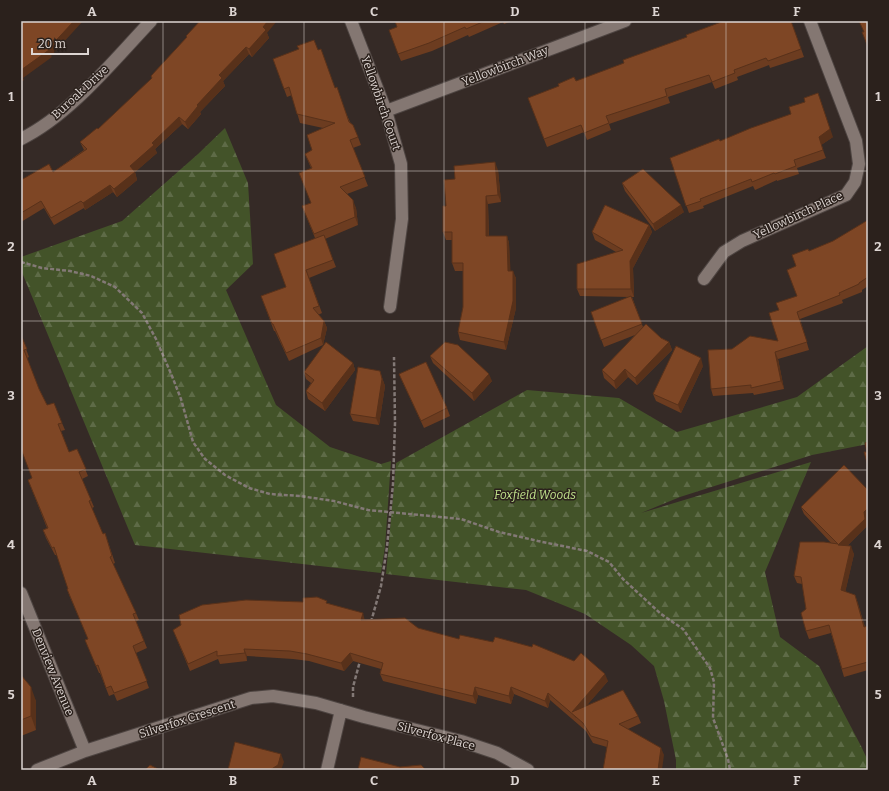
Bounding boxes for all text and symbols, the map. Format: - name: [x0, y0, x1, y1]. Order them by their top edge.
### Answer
- text: A: [87, 4, 97, 19]
- text: B: [229, 4, 237, 19]
- text: C: [370, 4, 378, 19]
- text: D: [510, 4, 520, 19]
- text: E: [652, 4, 660, 19]
- text: F: [793, 4, 801, 19]
- scale bar: [32, 30, 88, 56]
- text: 20 m: [38, 37, 67, 51]
- street label: Yellowbirch Way: [460, 43, 551, 89]
- street label: Yellowbirch Court: [358, 54, 404, 153]
- street label: Buroak Drive: [49, 62, 111, 122]
- text: 1: [8, 89, 14, 104]
- text: 1: [875, 89, 881, 104]
- street label: Yellowbirch Place: [751, 188, 845, 242]
- text: 2: [7, 239, 15, 254]
- text: 2: [874, 239, 882, 254]
- text: 3: [7, 388, 15, 403]
- text: 3: [874, 388, 882, 403]
- park label: Foxfield Woods: [494, 488, 576, 502]
- text: 4: [7, 537, 15, 552]
- text: 4: [874, 537, 882, 552]
- street label: Denview Avenue: [29, 626, 77, 718]
- text: 5: [7, 687, 15, 702]
- text: 5: [874, 687, 882, 702]
- street label: Silverfox Crescent: [137, 697, 237, 741]
- street label: Silverfox Place: [395, 719, 477, 753]
- text: A: [87, 773, 97, 788]
- text: B: [229, 773, 237, 788]
- text: C: [370, 773, 378, 788]
- text: D: [510, 773, 520, 788]
- text: E: [652, 773, 660, 788]
- text: F: [793, 773, 801, 788]

